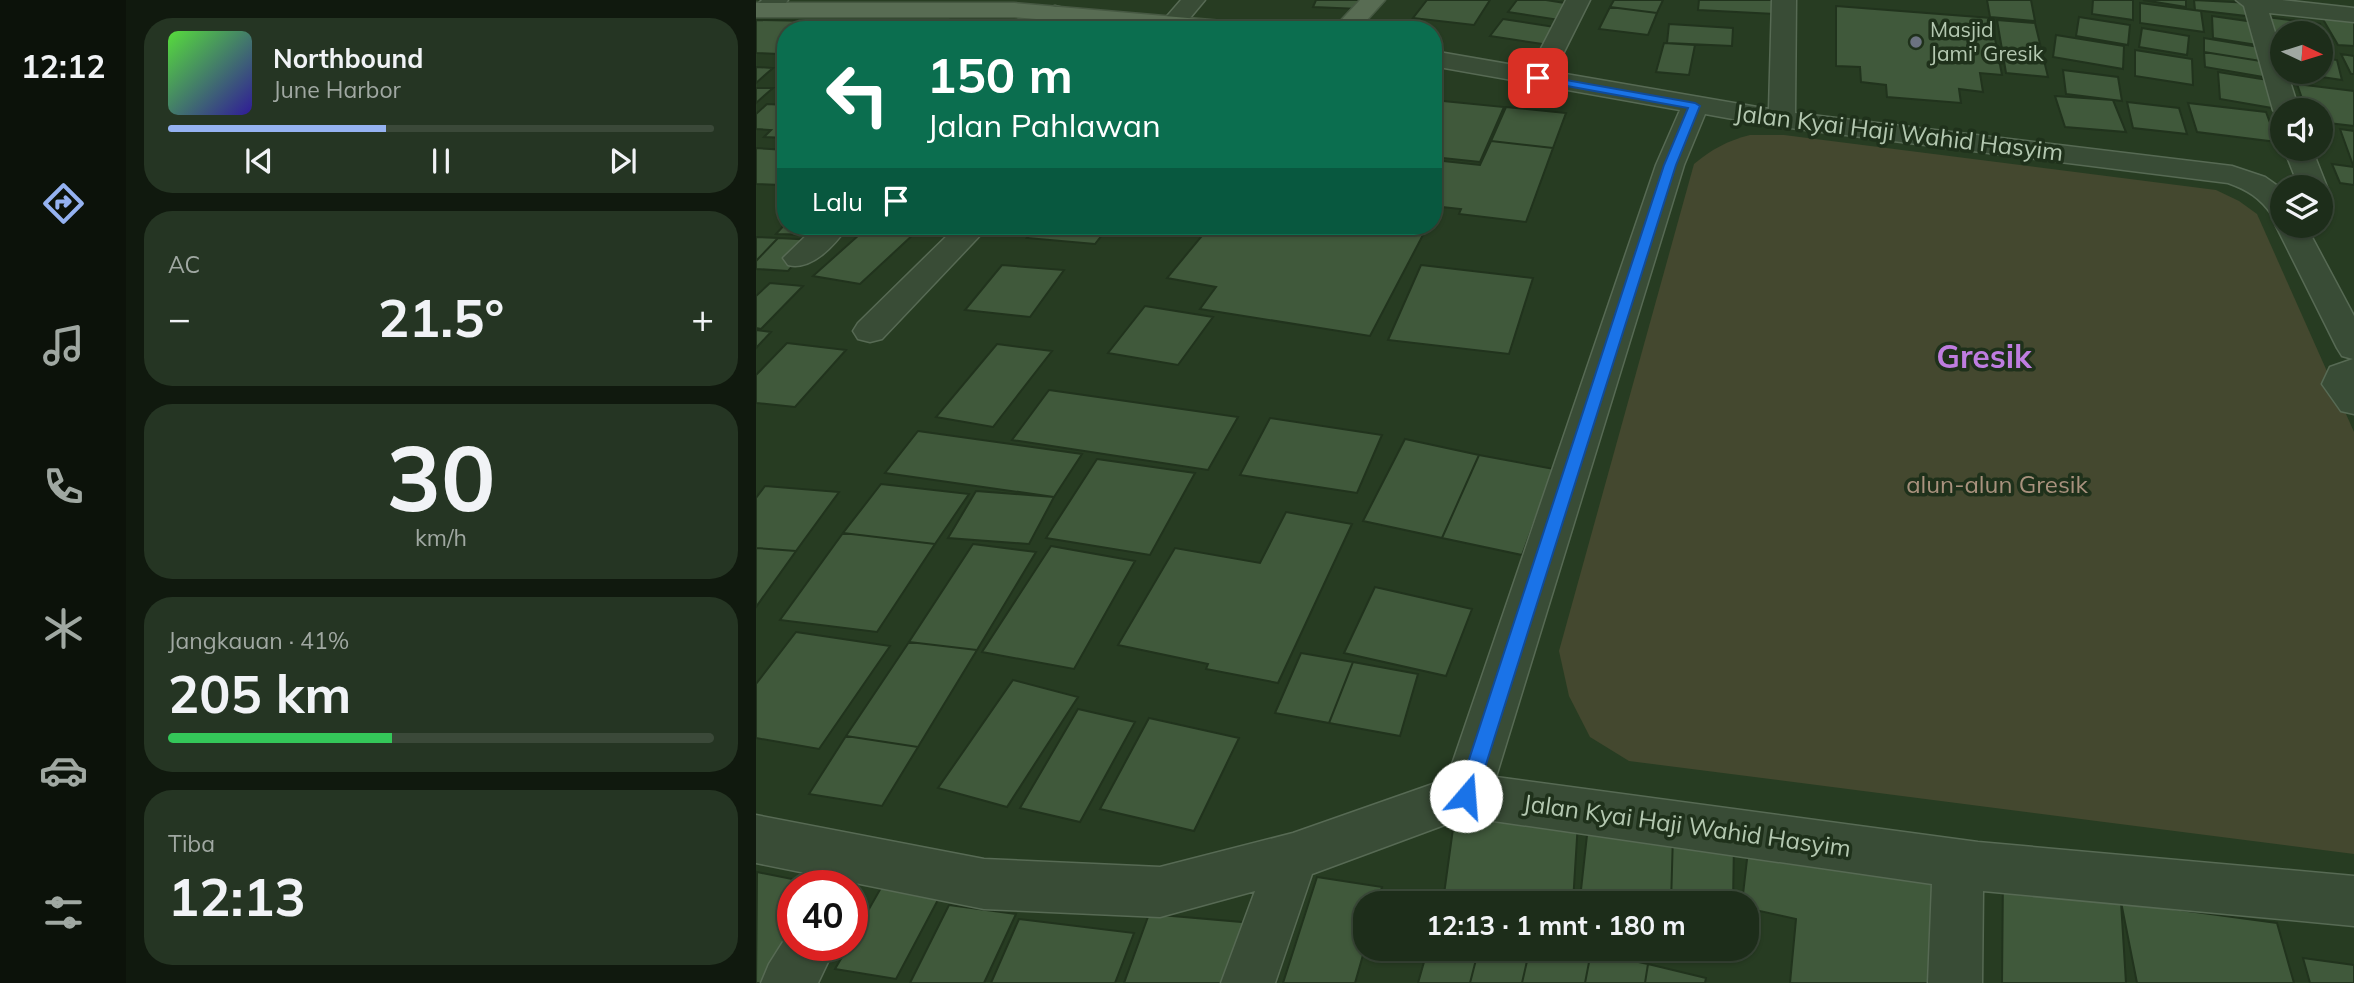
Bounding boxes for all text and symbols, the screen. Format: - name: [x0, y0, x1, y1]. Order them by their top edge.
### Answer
- place label: Masjid Jami' Gresik: [1930, 16, 2044, 66]
- north arrow: [2270, 21, 2333, 84]
- map controls: [2270, 21, 2333, 238]
- marker: Masjid Jami' Gresik: [1908, 34, 1924, 50]
- text: Northbound: [273, 42, 423, 75]
- text: 150 m: [927, 44, 1073, 105]
- text: 12:12: [21, 46, 105, 86]
- pin: [1508, 48, 1568, 108]
- icon: left: [812, 49, 903, 140]
- icon: arrive: [1519, 59, 1557, 97]
- text: June Harbor: [273, 75, 401, 104]
- street label: Jalan Kyai Haji Wahid Hasyim: [1733, 97, 2065, 167]
- button: sound: [2270, 98, 2333, 161]
- text: Jalan Pahlawan: [927, 105, 1161, 145]
- icon: previous: [240, 142, 278, 180]
- icon: pause: [422, 142, 460, 180]
- icon: next: [604, 142, 642, 180]
- button: layers: [2270, 175, 2333, 238]
- icon: directions: [39, 179, 88, 228]
- icon: arrive: [877, 182, 915, 220]
- text: Lalu: [812, 185, 863, 218]
- text: AC: [168, 250, 200, 279]
- text: 21.5°: [378, 285, 504, 350]
- text: −: [168, 294, 191, 342]
- text: +: [691, 294, 714, 342]
- icon: music: [39, 321, 88, 370]
- district label: Gresik: [1936, 336, 2033, 376]
- text: 30: [386, 420, 496, 534]
- icon: phone: [39, 462, 88, 511]
- park label: alun-alun Gresik: [1906, 469, 2088, 499]
- text: km/h: [415, 523, 467, 552]
- icon: climate: [39, 604, 88, 653]
- text: Jangkauan · 41%: [168, 626, 349, 655]
- text: 205 km: [168, 661, 351, 726]
- icon: car: [39, 746, 88, 795]
- position arrow: [1429, 759, 1503, 833]
- street label: Jalan Kyai Haji Wahid Hasyim: [1521, 787, 1853, 863]
- text: Tiba: [168, 829, 215, 858]
- text: 12:13: [168, 864, 306, 929]
- speed limit sign: 40: [777, 870, 868, 961]
- icon: filters: [39, 888, 88, 937]
- text: 12:13 · 1 mnt · 180 m: [1426, 909, 1686, 942]

